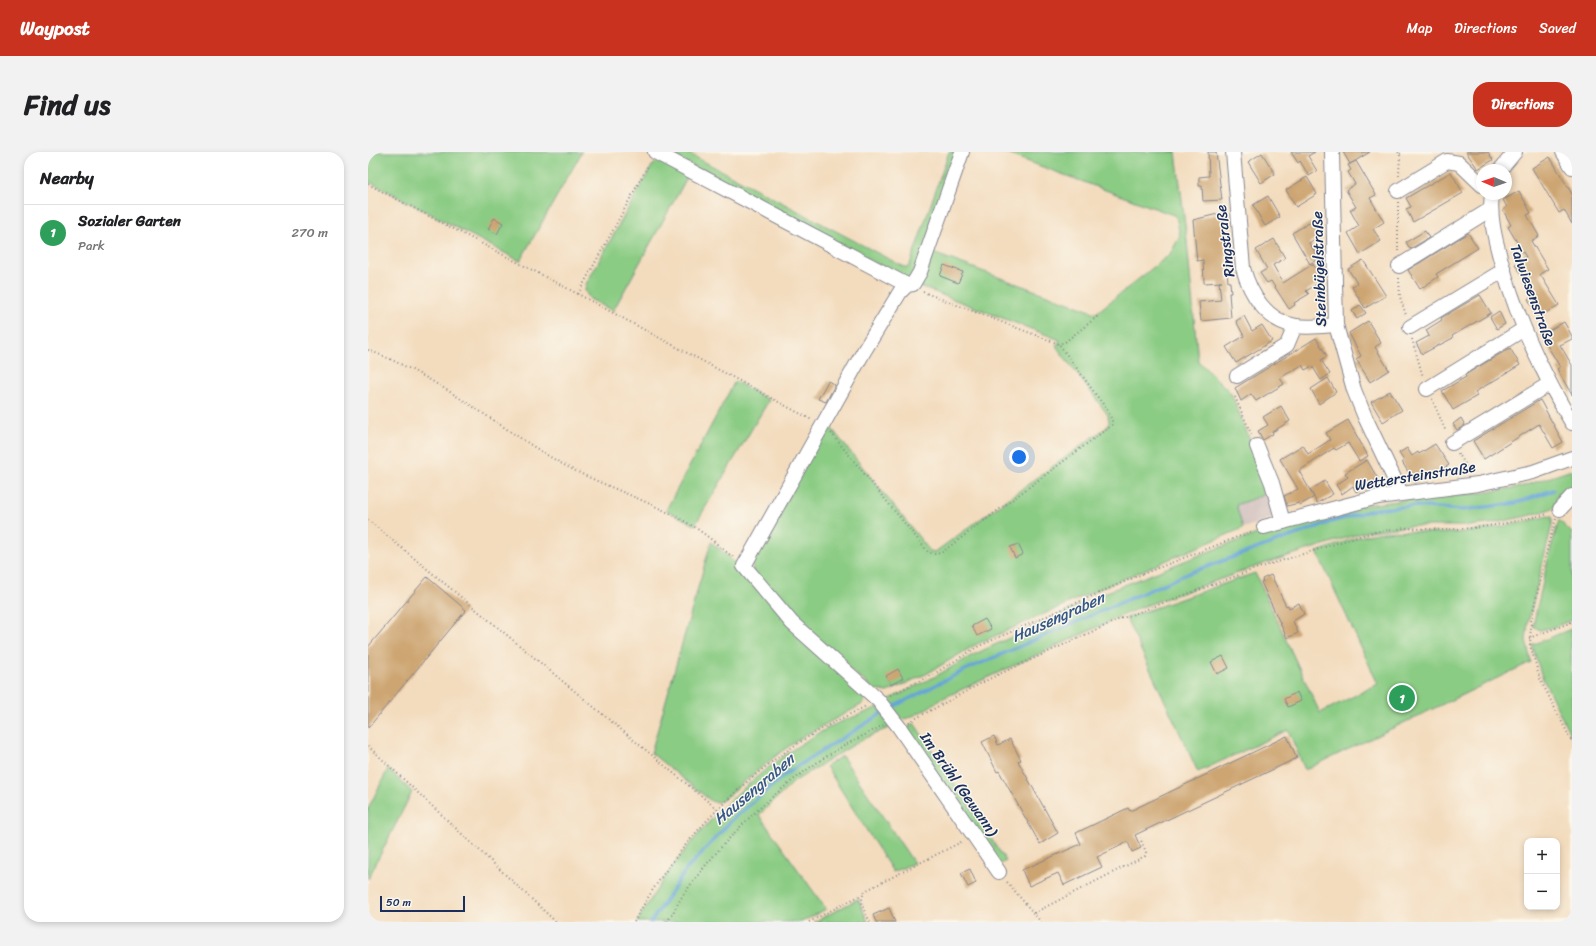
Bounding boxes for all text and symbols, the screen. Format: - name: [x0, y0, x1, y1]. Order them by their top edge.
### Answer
- text: Waypost: [20, 12, 90, 45]
- text: Map: [1406, 16, 1432, 41]
- text: Directions: [1454, 16, 1517, 41]
- text: Saved: [1539, 16, 1576, 41]
- text: Find us: [24, 80, 111, 129]
- button: Directions: [1473, 82, 1572, 127]
- text: Nearby: [40, 163, 94, 193]
- north arrow: [1476, 164, 1512, 200]
- street label: Ringstraße: [1208, 203, 1242, 279]
- text: Sozialer Garten: [78, 208, 181, 234]
- street label: Steinbügelstraße: [1304, 211, 1334, 327]
- text: 1: [50, 221, 56, 244]
- text: 270 m: [291, 221, 328, 244]
- text: Park: [78, 234, 105, 257]
- street label: Talwiesenstraße: [1503, 240, 1563, 350]
- your location: [1009, 447, 1029, 467]
- street label: Wettersteinstraße: [1353, 454, 1477, 498]
- water label: Hausengraben: [1007, 583, 1112, 651]
- pin: 1: [1389, 683, 1415, 713]
- street label: Im Brühl (Gewann): [913, 725, 1005, 842]
- water label: Hausengraben: [706, 744, 803, 832]
- map controls: [1524, 838, 1560, 910]
- button: +: [1524, 838, 1560, 874]
- button: −: [1524, 874, 1560, 910]
- text: 50 m: [386, 893, 411, 912]
- scale bar: [380, 894, 465, 913]

